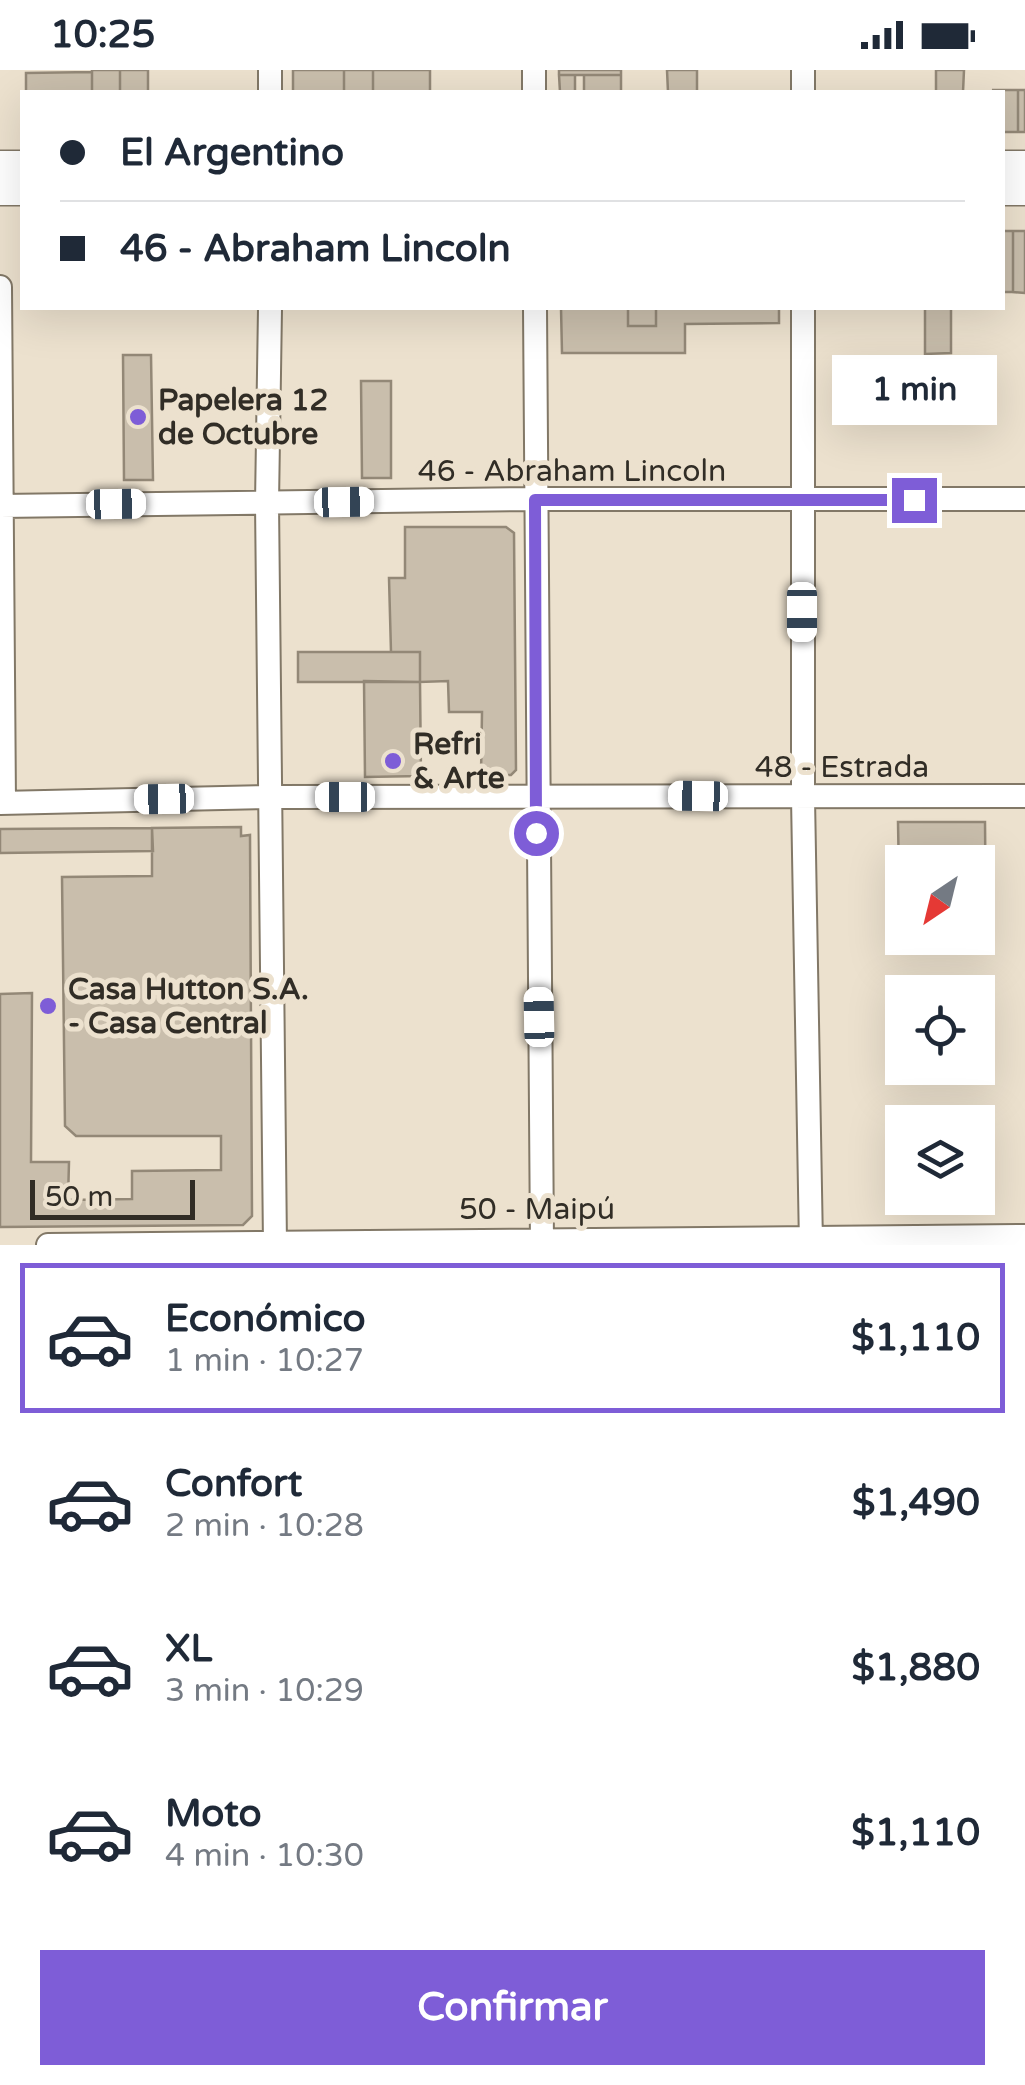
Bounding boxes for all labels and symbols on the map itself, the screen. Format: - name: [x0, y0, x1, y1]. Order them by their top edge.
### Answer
- callout: 1 min: [832, 355, 996, 425]
- place label: Papelera 12 de Octubre: [158, 382, 328, 453]
- marker: Papelera 12 de Octubre: [127, 406, 149, 428]
- street label: 46 - Abraham Lincoln: [418, 453, 726, 490]
- route end: [892, 478, 937, 523]
- car: [314, 486, 374, 518]
- car: [86, 488, 146, 520]
- car: [787, 582, 817, 642]
- place label: Refri & Arte: [413, 726, 505, 797]
- street label: 48 - Estrada: [755, 749, 929, 786]
- marker: Refri & Arte: [382, 750, 404, 772]
- car: [668, 780, 728, 812]
- car: [315, 782, 375, 812]
- car: [134, 783, 194, 815]
- route start: [514, 811, 559, 856]
- north arrow: [885, 845, 995, 955]
- place label: Casa Hutton S.A. - Casa Central: [68, 971, 309, 1042]
- car: [523, 987, 555, 1047]
- marker: Casa Hutton S.A. - Casa Central: [37, 995, 59, 1017]
- scale bar: [30, 1175, 195, 1220]
- street label: 50 - Maipú: [459, 1191, 615, 1228]

